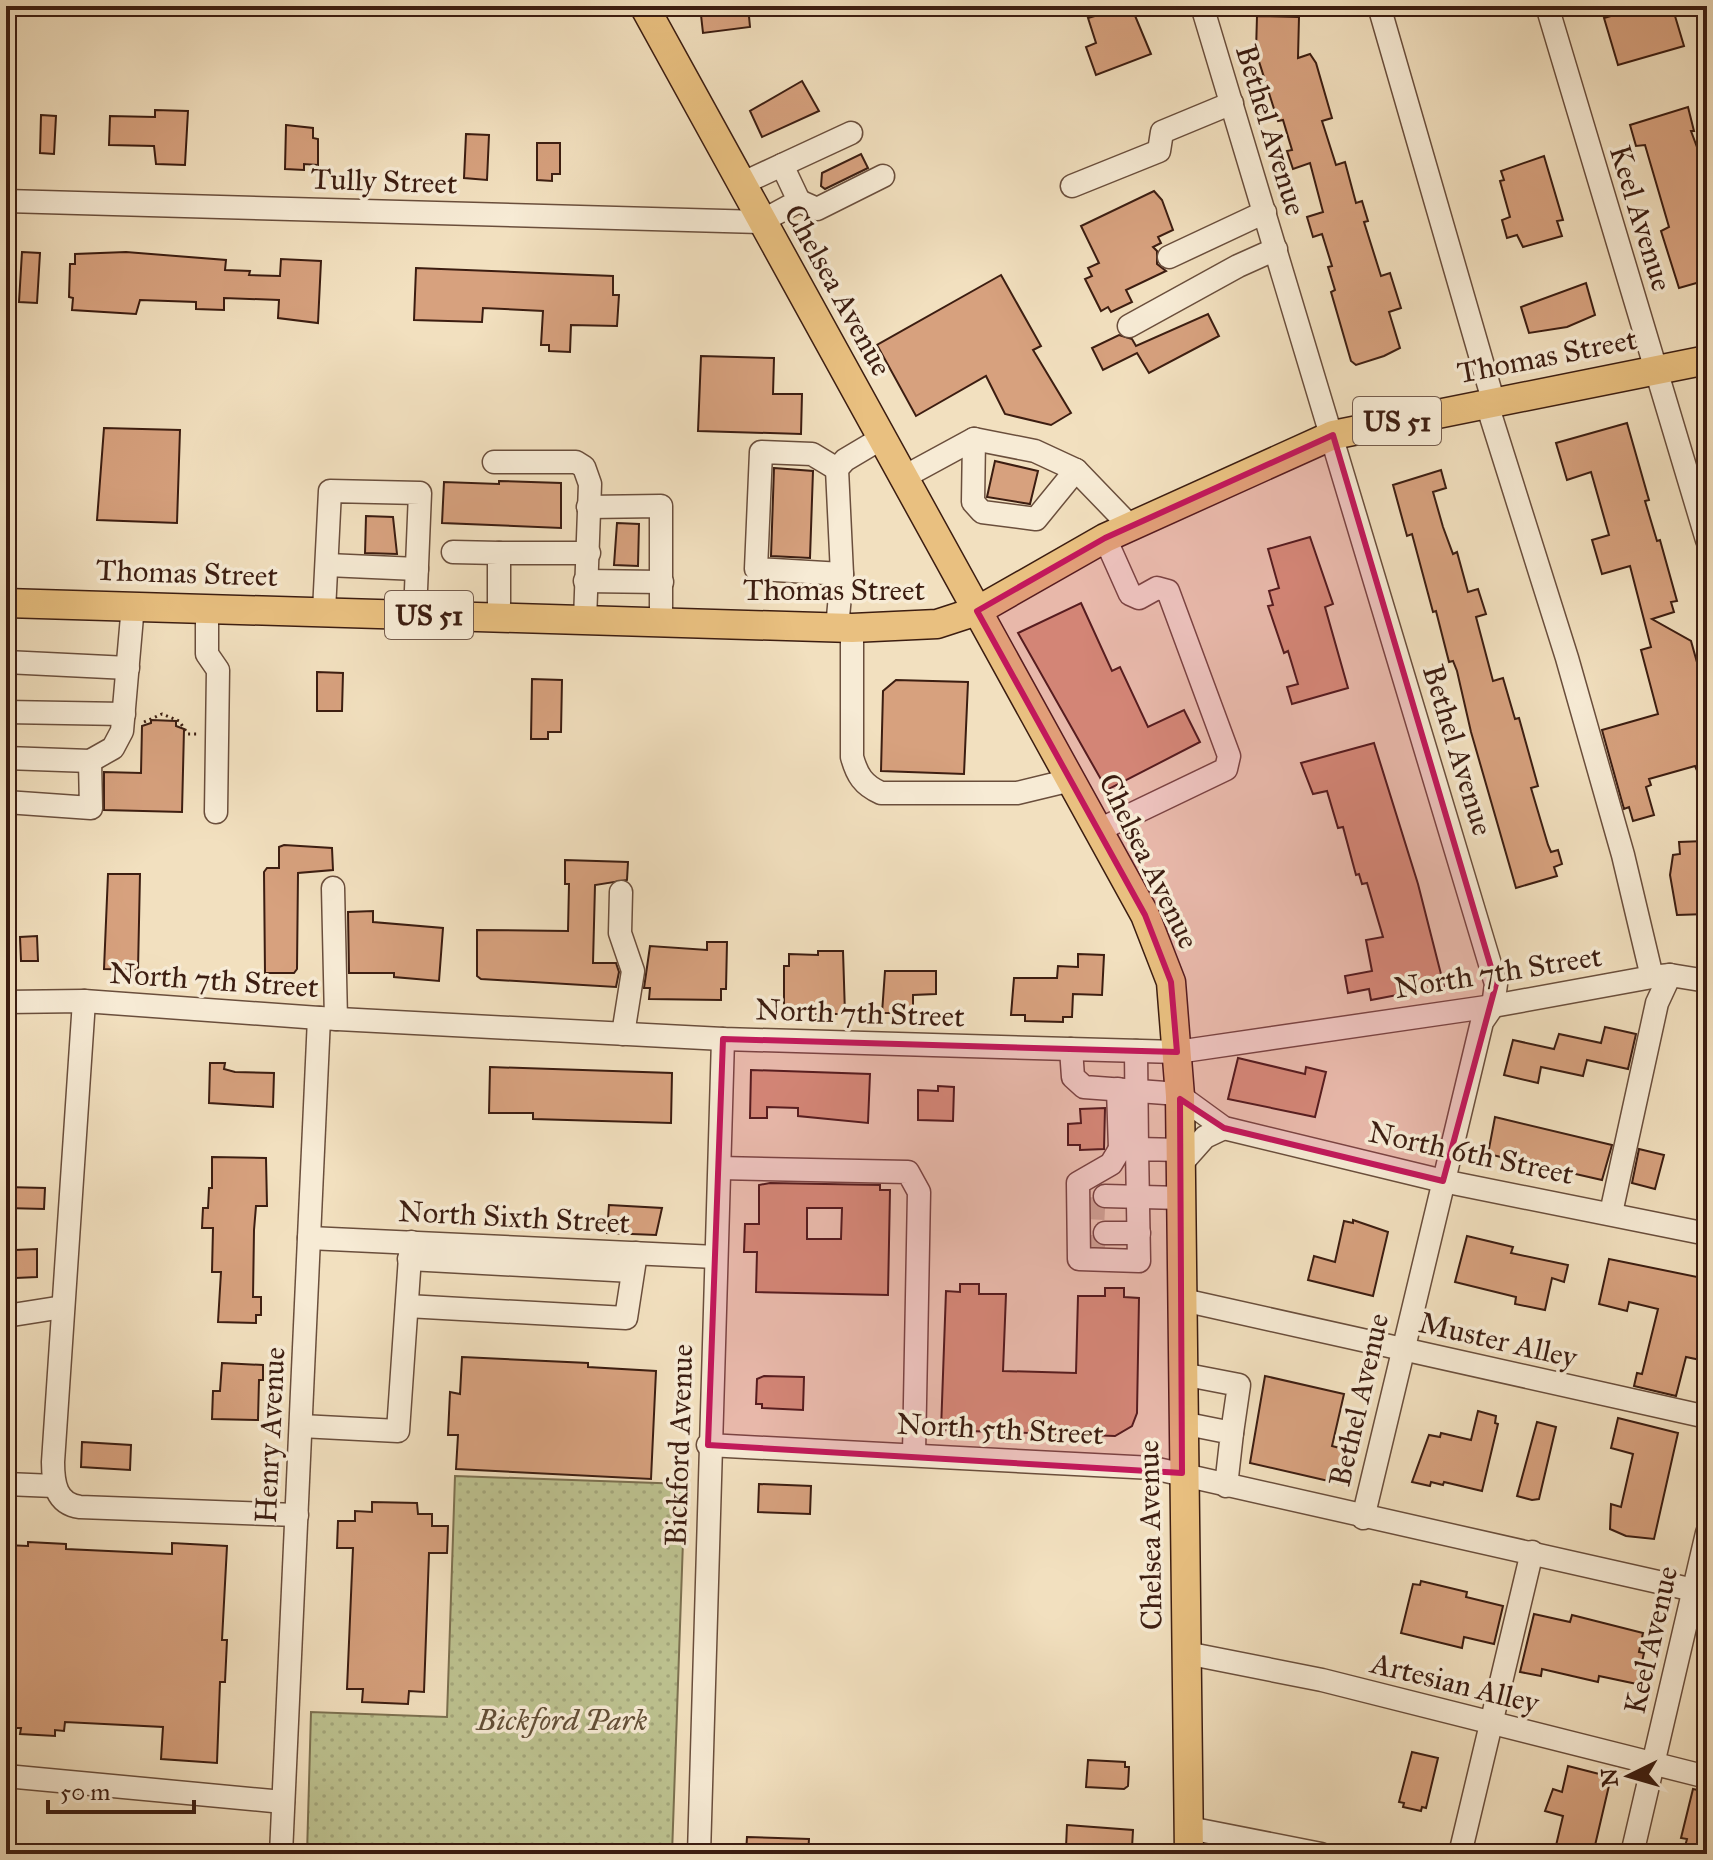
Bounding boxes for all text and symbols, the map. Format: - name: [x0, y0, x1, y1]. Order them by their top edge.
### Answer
- street label: Bethel Avenue: [1228, 40, 1314, 220]
- street label: Keel Avenue: [1602, 141, 1680, 295]
- street label: Tully Street: [310, 160, 458, 202]
- street label: Chelsea Avenue: [776, 198, 900, 382]
- street label: Thomas Street: [1454, 321, 1640, 391]
- road number: US 51: [1353, 397, 1441, 445]
- street label: Thomas Street: [95, 552, 279, 594]
- street label: Thomas Street: [743, 572, 925, 608]
- road number: US 51: [385, 591, 473, 639]
- street label: Bethel Avenue: [1415, 660, 1501, 840]
- street label: Chelsea Avenue: [1091, 768, 1207, 954]
- street label: North 7th Street: [1392, 938, 1605, 1006]
- street label: North 7th Street: [108, 955, 320, 1005]
- street label: North 7th Street: [755, 991, 966, 1035]
- street label: North 6th Street: [1365, 1114, 1577, 1192]
- street label: North Sixth Street: [397, 1193, 631, 1241]
- street label: Muster Alley: [1415, 1304, 1581, 1376]
- street label: Bethel Avenue: [1322, 1310, 1396, 1490]
- street label: Bickford Avenue: [657, 1343, 701, 1547]
- street label: Henry Avenue: [247, 1346, 293, 1524]
- street label: North 5th Street: [895, 1406, 1105, 1452]
- street label: Chelsea Avenue: [1130, 1440, 1170, 1630]
- street label: Keel Avenue: [1617, 1563, 1685, 1717]
- street label: Artesian Alley: [1365, 1644, 1544, 1721]
- park label: Bickford Park: [475, 1702, 647, 1738]
- north arrow: [1589, 1736, 1669, 1816]
- scale bar: [48, 1764, 194, 1814]
- text: N: [1595, 1767, 1624, 1788]
- text: 50 m: [60, 1777, 110, 1807]

